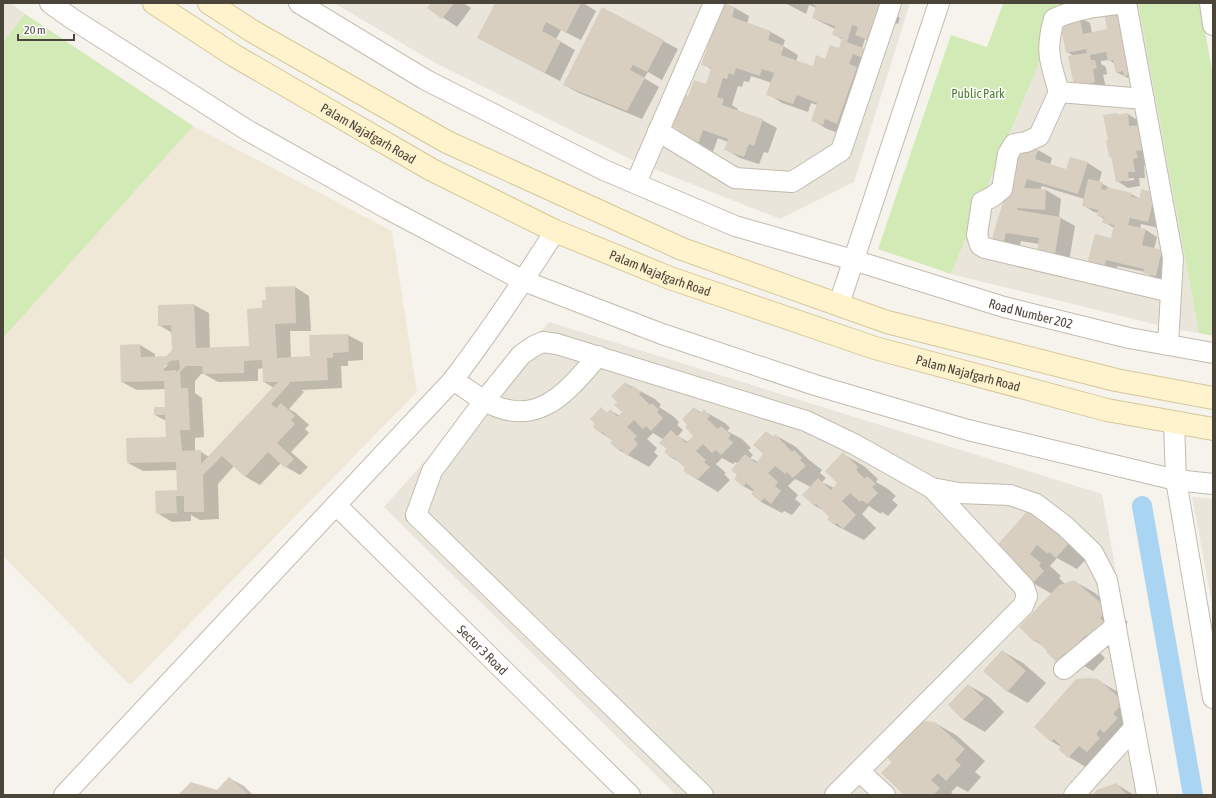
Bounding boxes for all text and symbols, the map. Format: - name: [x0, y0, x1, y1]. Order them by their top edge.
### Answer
- scale bar: [18, 16, 74, 42]
- text: 20 m: [24, 23, 46, 37]
- park label: Public Park: [951, 86, 1005, 101]
- street label: Palam Najafgarh Road: [318, 100, 419, 167]
- street label: Palam Najafgarh Road: [607, 247, 713, 299]
- street label: Road Number 202: [987, 295, 1074, 331]
- street label: Palam Najafgarh Road: [914, 352, 1022, 394]
- street label: Sector 3 Road: [455, 622, 511, 678]

